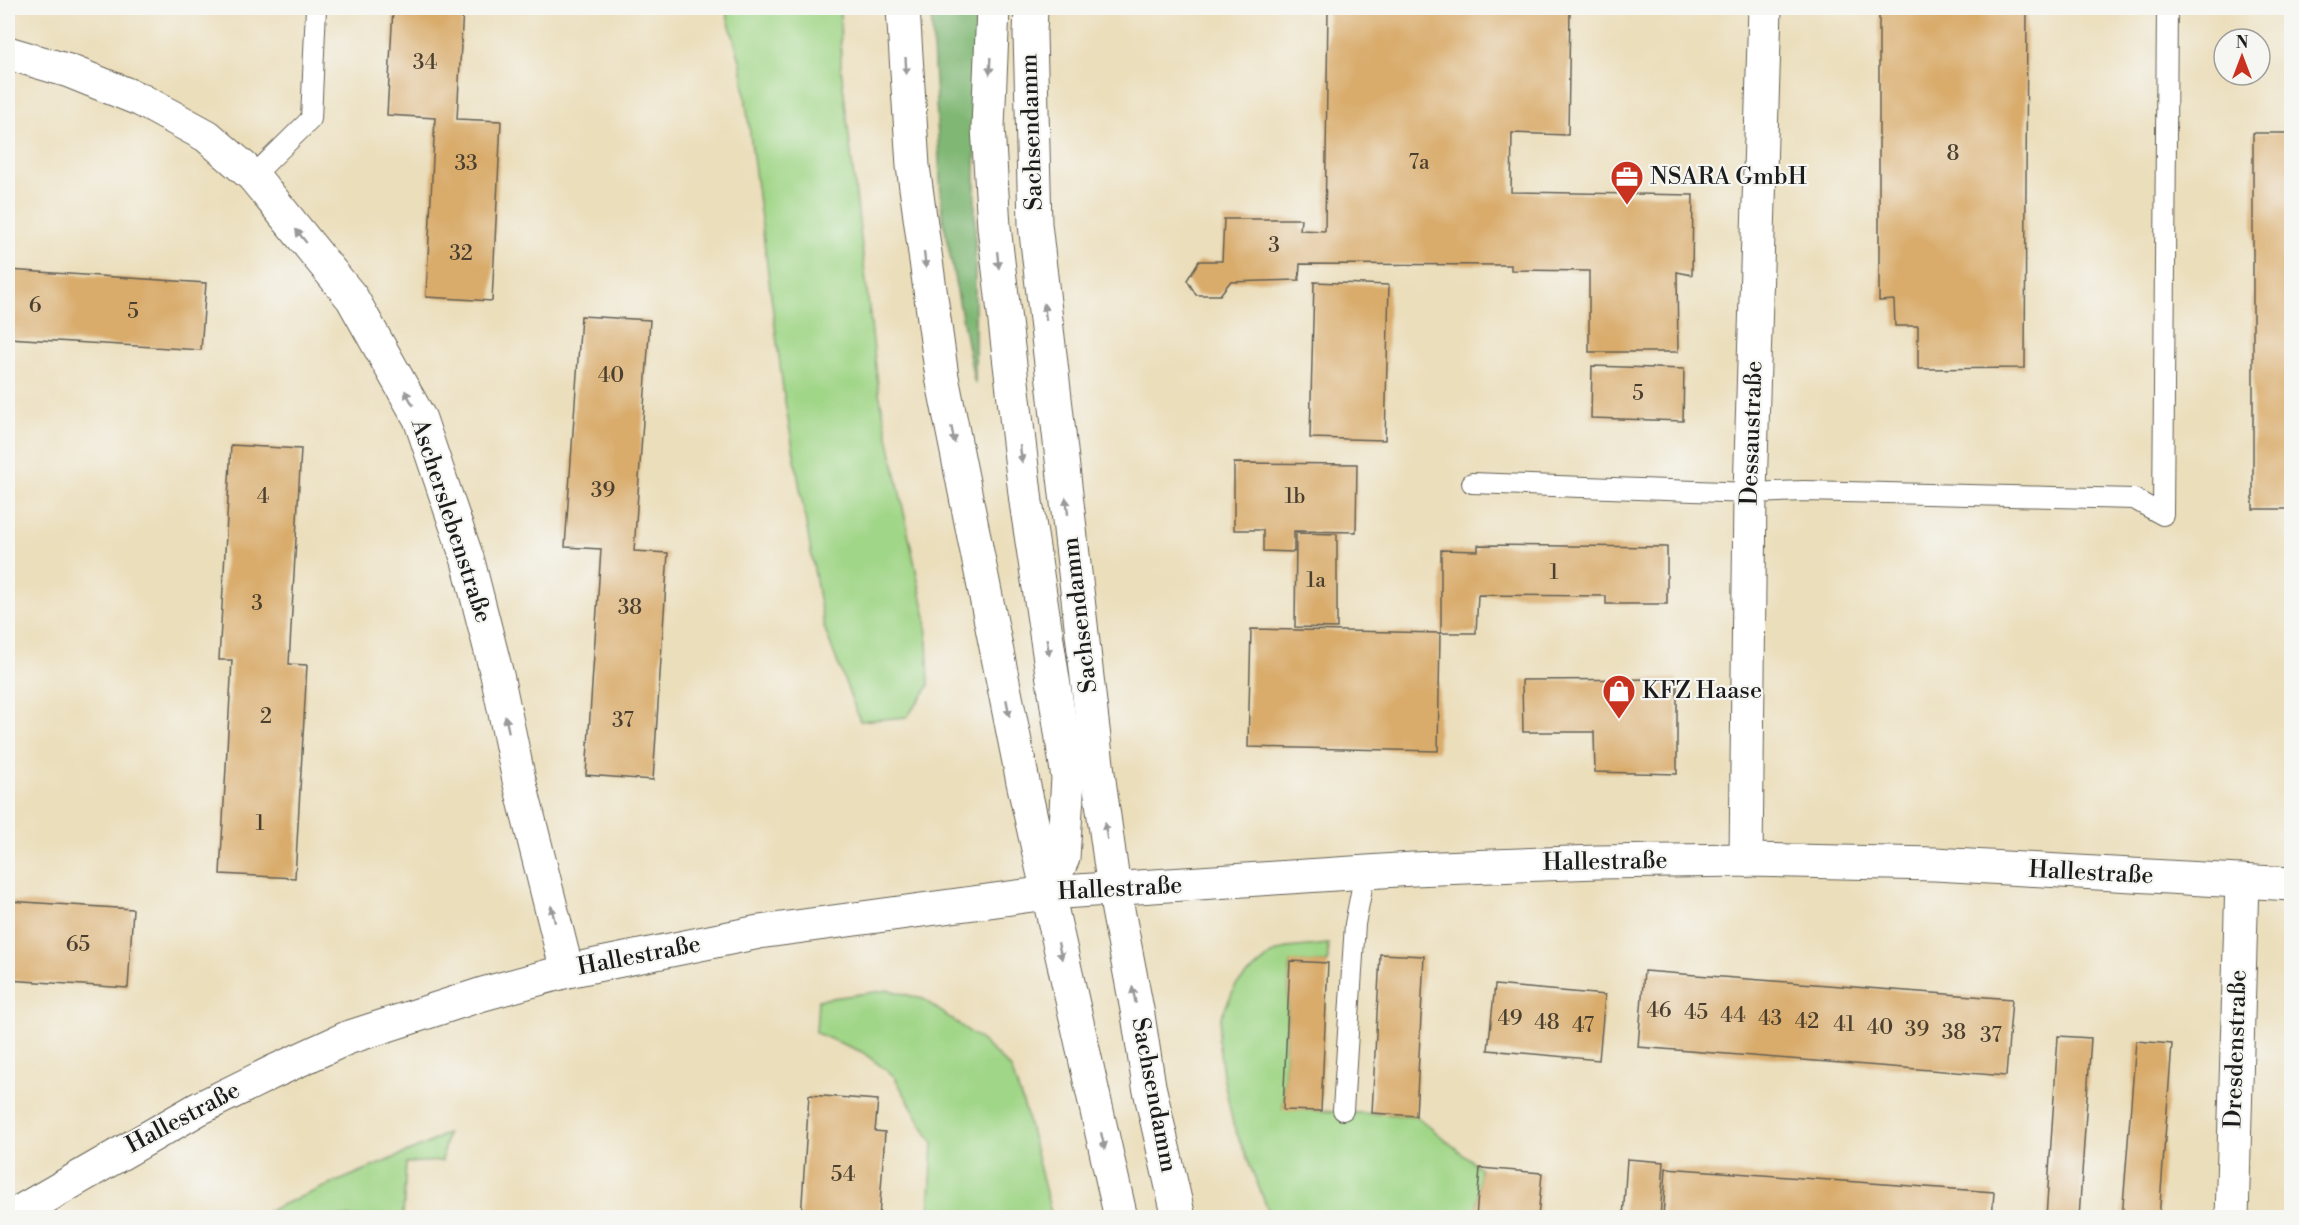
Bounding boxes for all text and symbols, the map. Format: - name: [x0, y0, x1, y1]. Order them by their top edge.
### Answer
- north arrow: [2212, 27, 2272, 87]
- text: N: [2236, 33, 2249, 53]
- house number: 34: [413, 50, 437, 76]
- street label: Sachsendamm: [1014, 53, 1050, 211]
- one-way arrow: [901, 56, 910, 75]
- one-way arrow: [985, 56, 995, 75]
- house number: 8: [1947, 141, 1959, 167]
- house number: 7a: [1408, 150, 1430, 176]
- house number: 33: [454, 151, 478, 177]
- office icon: NSARA GmbH: [1609, 159, 1645, 206]
- place label: NSARA GmbH: [1650, 162, 1807, 192]
- one-way arrow: [295, 228, 308, 244]
- house number: 3: [1268, 233, 1280, 259]
- house number: 32: [449, 241, 473, 267]
- one-way arrow: [920, 251, 929, 270]
- one-way arrow: [993, 251, 1003, 270]
- house number: 6: [29, 293, 42, 319]
- house number: 5: [127, 299, 139, 325]
- one-way arrow: [1040, 303, 1050, 322]
- street label: Dessaustraße: [1734, 360, 1770, 506]
- house number: 40: [598, 363, 624, 389]
- house number: 5: [1632, 381, 1644, 407]
- one-way arrow: [404, 389, 414, 406]
- street label: Ascherslebenstraße: [404, 414, 498, 627]
- one-way arrow: [949, 425, 958, 444]
- one-way arrow: [1016, 445, 1025, 464]
- house number: 39: [591, 478, 615, 504]
- house number: 4: [257, 484, 269, 510]
- house number: 1b: [1284, 484, 1306, 510]
- one-way arrow: [1063, 497, 1072, 516]
- street label: Sachsendamm: [1056, 535, 1104, 695]
- house number: 1: [1549, 560, 1559, 586]
- house number: 1a: [1306, 568, 1326, 594]
- house number: 3: [251, 591, 263, 617]
- house number: 38: [618, 595, 642, 621]
- one-way arrow: [1044, 638, 1053, 657]
- shop icon: KFZ Haase: [1601, 673, 1637, 720]
- place label: KFZ Haase: [1642, 676, 1762, 706]
- one-way arrow: [1004, 699, 1013, 718]
- house number: 2: [260, 704, 272, 730]
- house number: 37: [612, 708, 634, 734]
- one-way arrow: [502, 715, 511, 734]
- house number: 1: [255, 811, 265, 837]
- one-way arrow: [1102, 821, 1111, 840]
- street label: Hallestraße: [1542, 846, 1668, 878]
- street label: Hallestraße: [2028, 855, 2154, 891]
- street label: Hallestraße: [1057, 871, 1183, 907]
- one-way arrow: [548, 905, 558, 923]
- street label: Hallestraße: [575, 929, 703, 983]
- house number: 65: [66, 932, 90, 958]
- one-way arrow: [1056, 941, 1065, 960]
- street label: Dresdenstraße: [2218, 969, 2254, 1129]
- one-way arrow: [1129, 986, 1138, 1005]
- house number: 46: [1646, 998, 1672, 1024]
- house number: 45: [1684, 1000, 1708, 1026]
- house number: 44: [1720, 1003, 1746, 1029]
- house number: 49: [1497, 1006, 1523, 1032]
- house number: 43: [1758, 1006, 1782, 1032]
- house number: 42: [1795, 1009, 1819, 1035]
- house number: 48: [1534, 1010, 1560, 1036]
- house number: 41: [1833, 1012, 1855, 1038]
- house number: 47: [1572, 1013, 1595, 1039]
- street label: Sachsendamm: [1124, 1015, 1184, 1175]
- house number: 40: [1867, 1015, 1893, 1041]
- house number: 39: [1905, 1017, 1929, 1043]
- house number: 38: [1942, 1020, 1966, 1046]
- house number: 37: [1980, 1023, 2002, 1049]
- street label: Hallestraße: [121, 1075, 245, 1161]
- one-way arrow: [1099, 1131, 1108, 1150]
- house number: 54: [831, 1162, 855, 1188]

